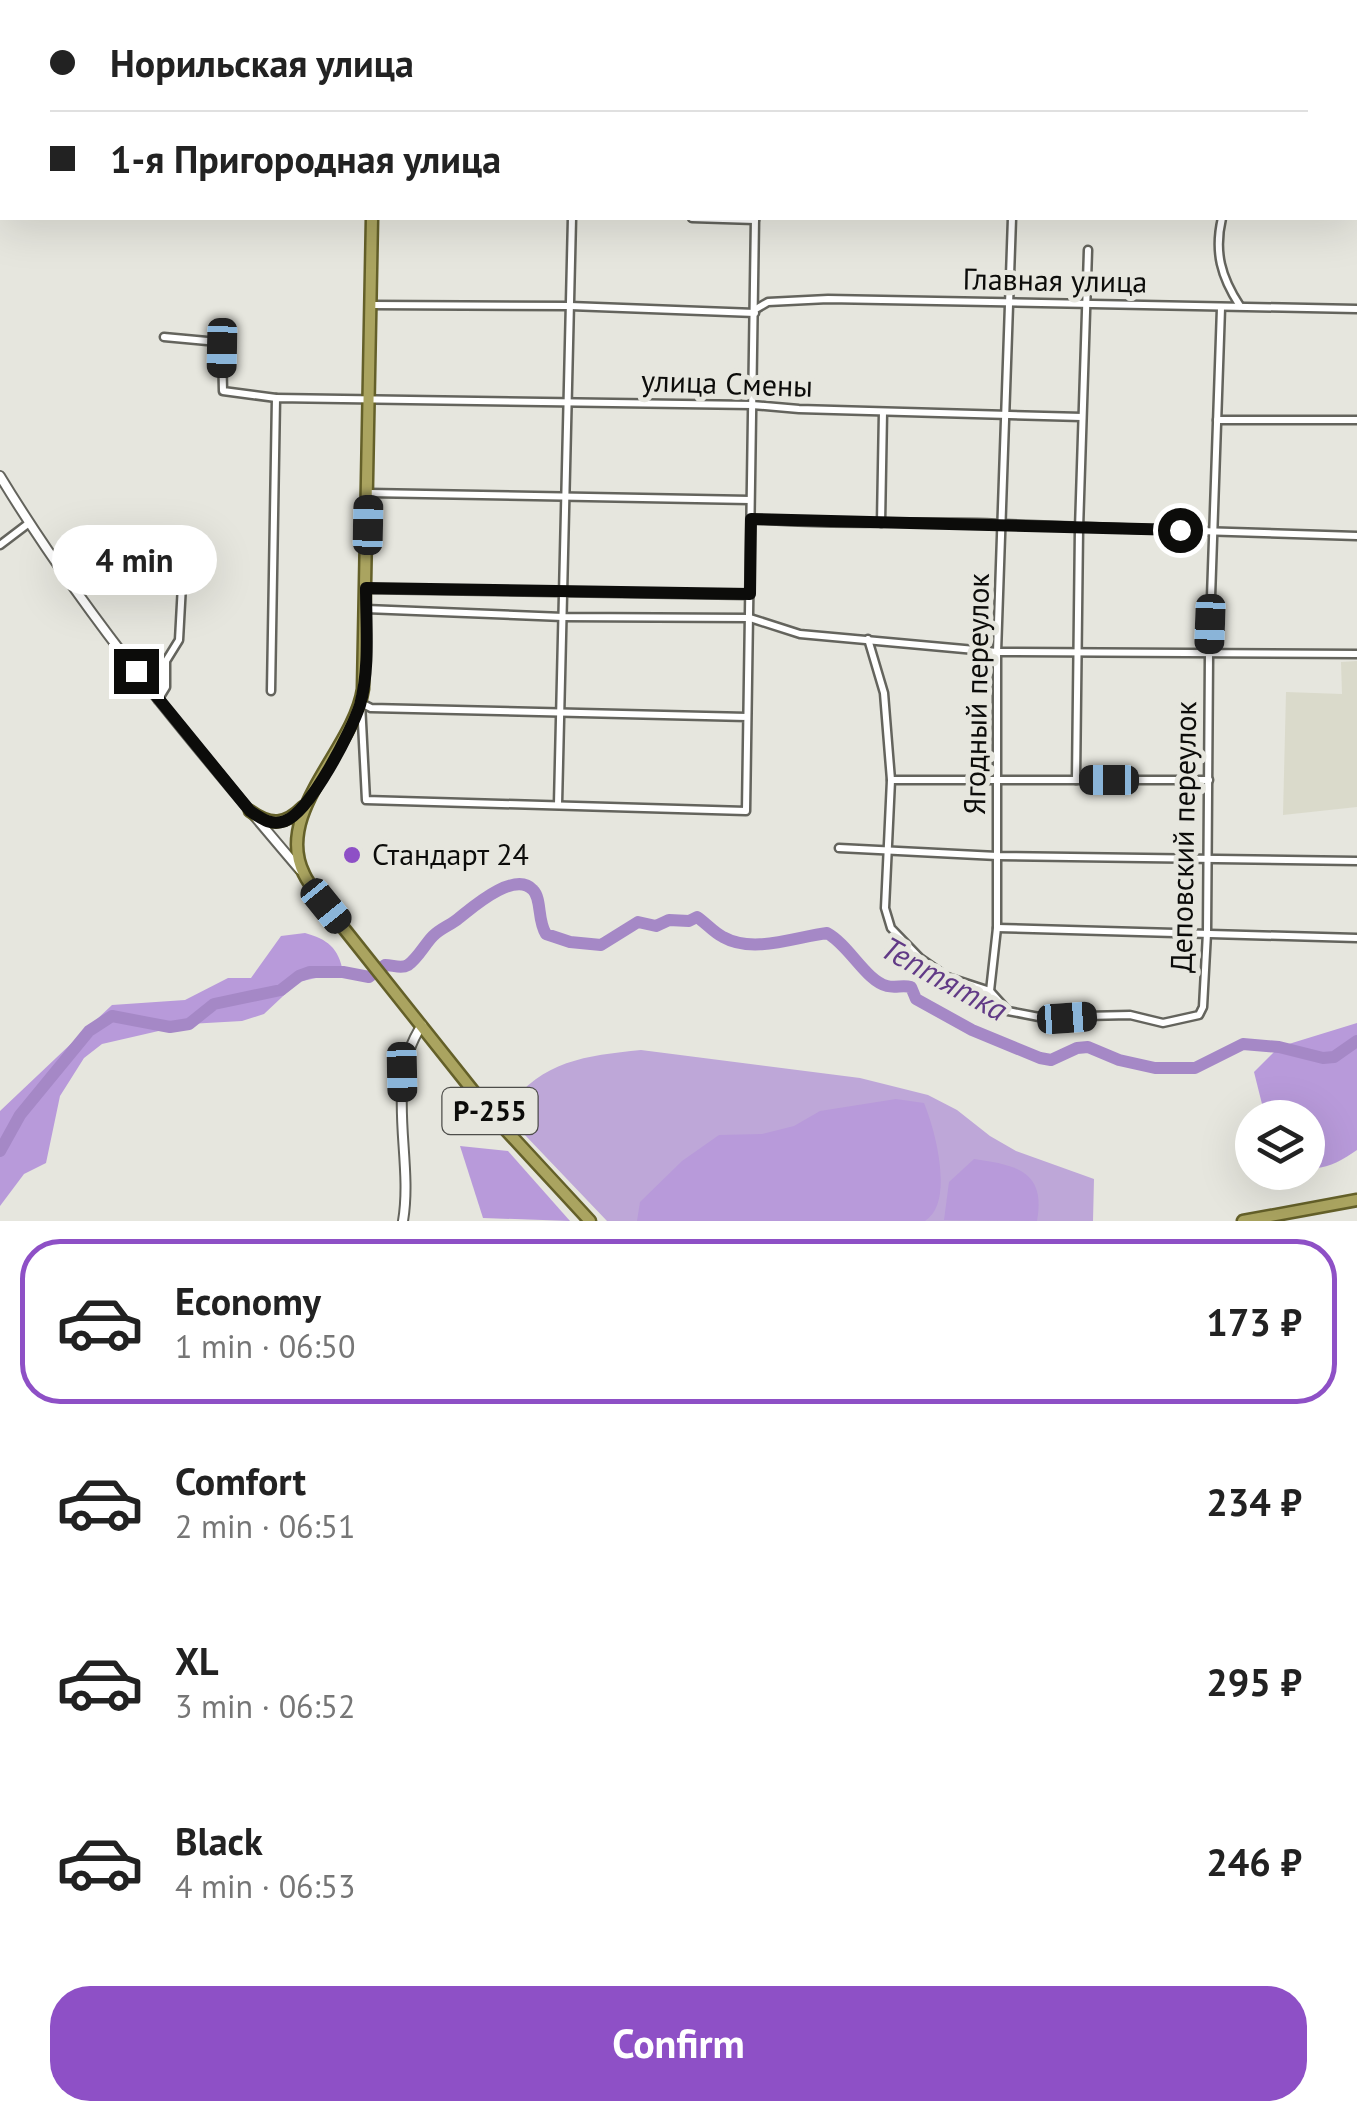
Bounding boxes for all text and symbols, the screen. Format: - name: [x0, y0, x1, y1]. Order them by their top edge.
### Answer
- text: Норильская улица: [110, 38, 414, 87]
- text: 1-я Пригородная улица: [110, 134, 501, 183]
- street label: Главная улица: [962, 258, 1148, 301]
- car: [206, 318, 238, 378]
- street label: улица Смены: [640, 360, 814, 405]
- car: [352, 495, 384, 555]
- route start: [1158, 508, 1203, 553]
- callout: 4 min: [54, 526, 218, 596]
- text: 4 min: [95, 539, 174, 581]
- street label: Ягодный переулок: [954, 572, 997, 815]
- car: [1194, 593, 1226, 655]
- route end: [114, 649, 159, 694]
- street label: Деповский переулок: [1161, 700, 1204, 973]
- car: [1079, 765, 1139, 795]
- place label: Стандарт 24: [372, 834, 529, 873]
- marker: Стандарт 24: [341, 844, 363, 866]
- car: [295, 873, 357, 939]
- water label: Тептятка: [874, 926, 1016, 1030]
- car: [1036, 1001, 1098, 1035]
- car: [386, 1042, 418, 1102]
- road number: Р-255: [442, 1088, 538, 1134]
- map controls: [1235, 1100, 1325, 1190]
- button: layers: [1235, 1100, 1325, 1190]
- text: Economy: [175, 1276, 321, 1325]
- icon: car: [55, 1277, 145, 1367]
- text: 173 ₽: [1206, 1297, 1302, 1346]
- text: 1 min · 06:50: [175, 1325, 355, 1367]
- text: Comfort: [175, 1456, 306, 1505]
- icon: car: [55, 1457, 145, 1547]
- text: 234 ₽: [1206, 1477, 1302, 1526]
- text: 2 min · 06:51: [175, 1505, 355, 1547]
- text: XL: [175, 1636, 219, 1685]
- icon: car: [55, 1637, 145, 1727]
- text: 295 ₽: [1206, 1657, 1302, 1706]
- text: 3 min · 06:52: [175, 1685, 355, 1727]
- text: Black: [175, 1816, 263, 1865]
- icon: car: [55, 1817, 145, 1907]
- text: 246 ₽: [1206, 1837, 1302, 1886]
- text: 4 min · 06:53: [175, 1865, 355, 1907]
- button: Confirm: [50, 1986, 1307, 2101]

